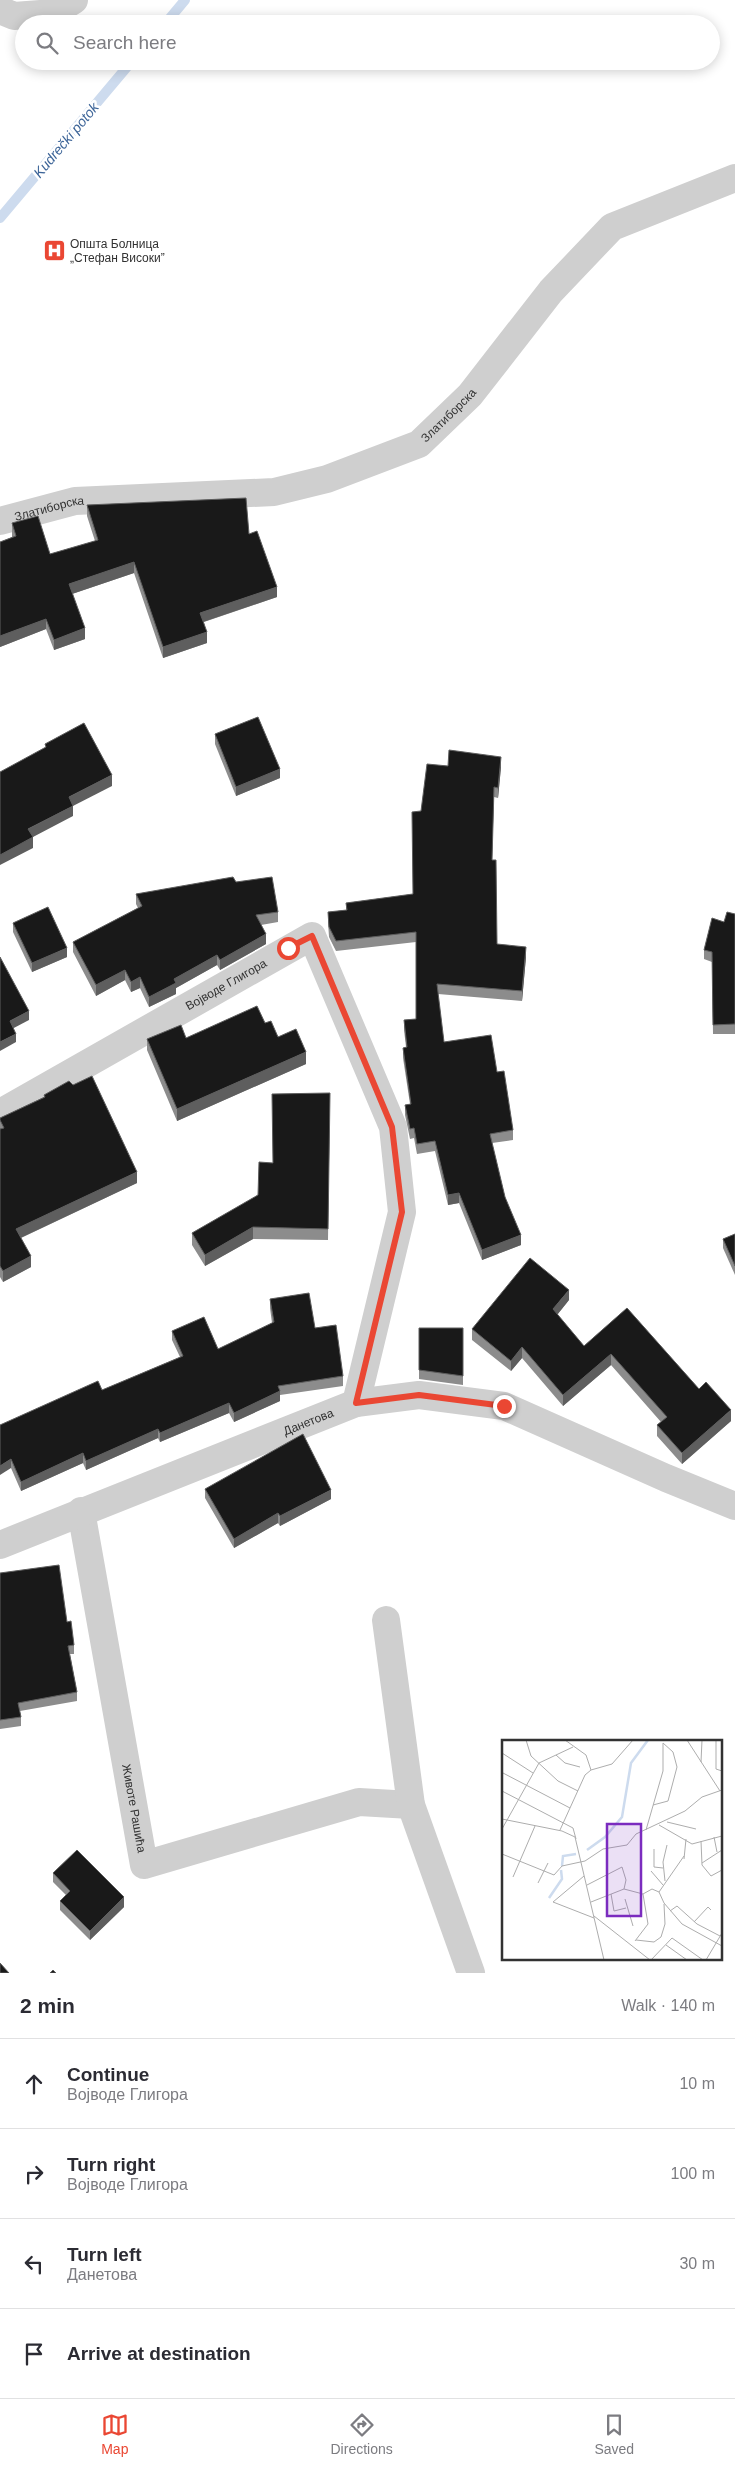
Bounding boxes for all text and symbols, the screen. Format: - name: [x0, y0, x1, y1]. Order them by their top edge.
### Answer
- search box: [15, 15, 720, 70]
- icon: search: [33, 29, 61, 57]
- text: Search here: [73, 32, 177, 53]
- water label: Kudrečki potok: [30, 99, 103, 181]
- place label: Општа Болница „Стефан Високи”: [70, 237, 165, 265]
- hospital icon: Општа Болница „Стефан Високи”: [42, 239, 66, 263]
- street label: Златиборска: [418, 386, 479, 445]
- street label: Златиборска: [13, 494, 85, 524]
- route start: [277, 937, 300, 960]
- street label: Војводе Глигора: [183, 956, 269, 1013]
- route end: [493, 1395, 516, 1418]
- street label: Данетова: [281, 1406, 336, 1438]
- inset map: [502, 1740, 722, 1960]
- street label: Животе Рашића: [119, 1763, 149, 1854]
- text: 2 min: [20, 1994, 75, 2017]
- text: Walk · 140 m: [621, 1997, 715, 2014]
- text: Continue: [67, 2064, 149, 2085]
- icon: ahead: [20, 2070, 48, 2098]
- text: 10 m: [679, 2075, 715, 2092]
- text: Војводе Глигора: [67, 2086, 188, 2103]
- text: Turn right: [67, 2154, 155, 2175]
- icon: right: [20, 2160, 48, 2188]
- text: 100 m: [671, 2165, 715, 2182]
- text: Војводе Глигора: [67, 2176, 188, 2193]
- text: Turn left: [67, 2244, 142, 2265]
- icon: left: [20, 2250, 48, 2278]
- text: 30 m: [679, 2255, 715, 2272]
- text: Данетова: [67, 2266, 137, 2283]
- icon: arrive: [20, 2340, 48, 2368]
- text: Arrive at destination: [67, 2343, 251, 2364]
- tab: Map: [101, 2411, 129, 2457]
- tab: Directions: [331, 2411, 393, 2457]
- tab: Saved: [594, 2411, 634, 2457]

